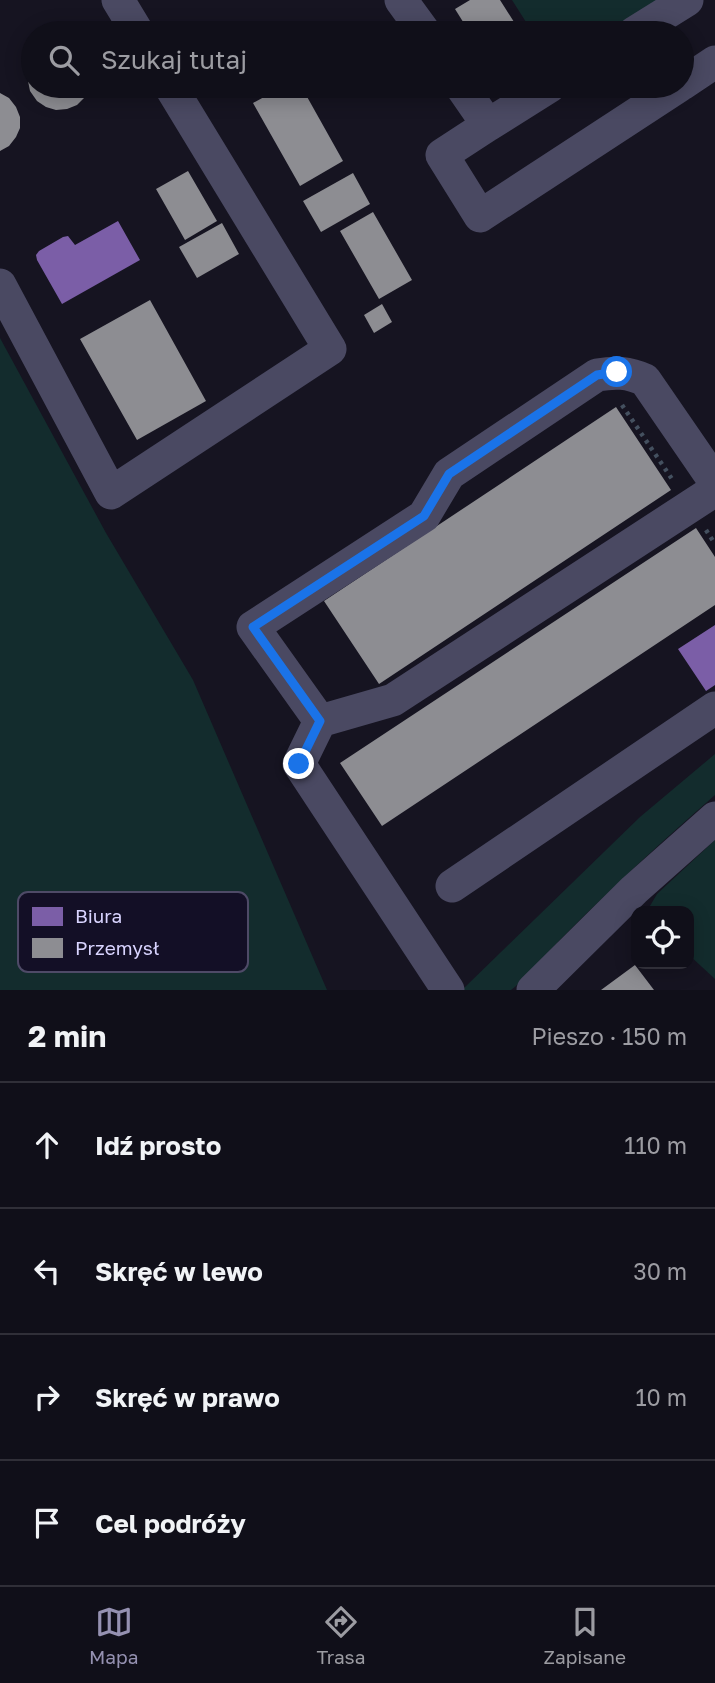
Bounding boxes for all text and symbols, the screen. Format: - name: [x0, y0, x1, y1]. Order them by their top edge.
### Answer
- search box: [21, 21, 694, 98]
- icon: search: [45, 41, 83, 79]
- text: Szukaj tutaj: [101, 44, 247, 75]
- route start: [601, 356, 632, 387]
- route end: [283, 748, 314, 779]
- legend: [18, 892, 248, 972]
- text: Biura: [75, 904, 122, 927]
- map controls: [631, 906, 694, 969]
- button: locate: [631, 906, 694, 969]
- text: Przemysł: [75, 936, 159, 959]
- text: 2 min: [28, 1018, 106, 1054]
- text: Pieszo · 150 m: [531, 1022, 687, 1050]
- icon: ahead: [28, 1126, 66, 1164]
- text: Idź prosto: [95, 1130, 221, 1161]
- text: 110 m: [624, 1131, 687, 1159]
- icon: left: [28, 1252, 66, 1290]
- text: Skręć w lewo: [95, 1256, 263, 1287]
- text: 30 m: [633, 1257, 687, 1285]
- icon: right: [28, 1378, 66, 1416]
- text: Skręć w prawo: [95, 1382, 280, 1413]
- text: 10 m: [635, 1383, 687, 1411]
- icon: arrive: [28, 1504, 66, 1542]
- text: Cel podróży: [95, 1508, 246, 1539]
- tab: Mapa: [89, 1603, 139, 1668]
- tab: Trasa: [317, 1603, 365, 1668]
- tab: Zapisane: [544, 1603, 626, 1668]

